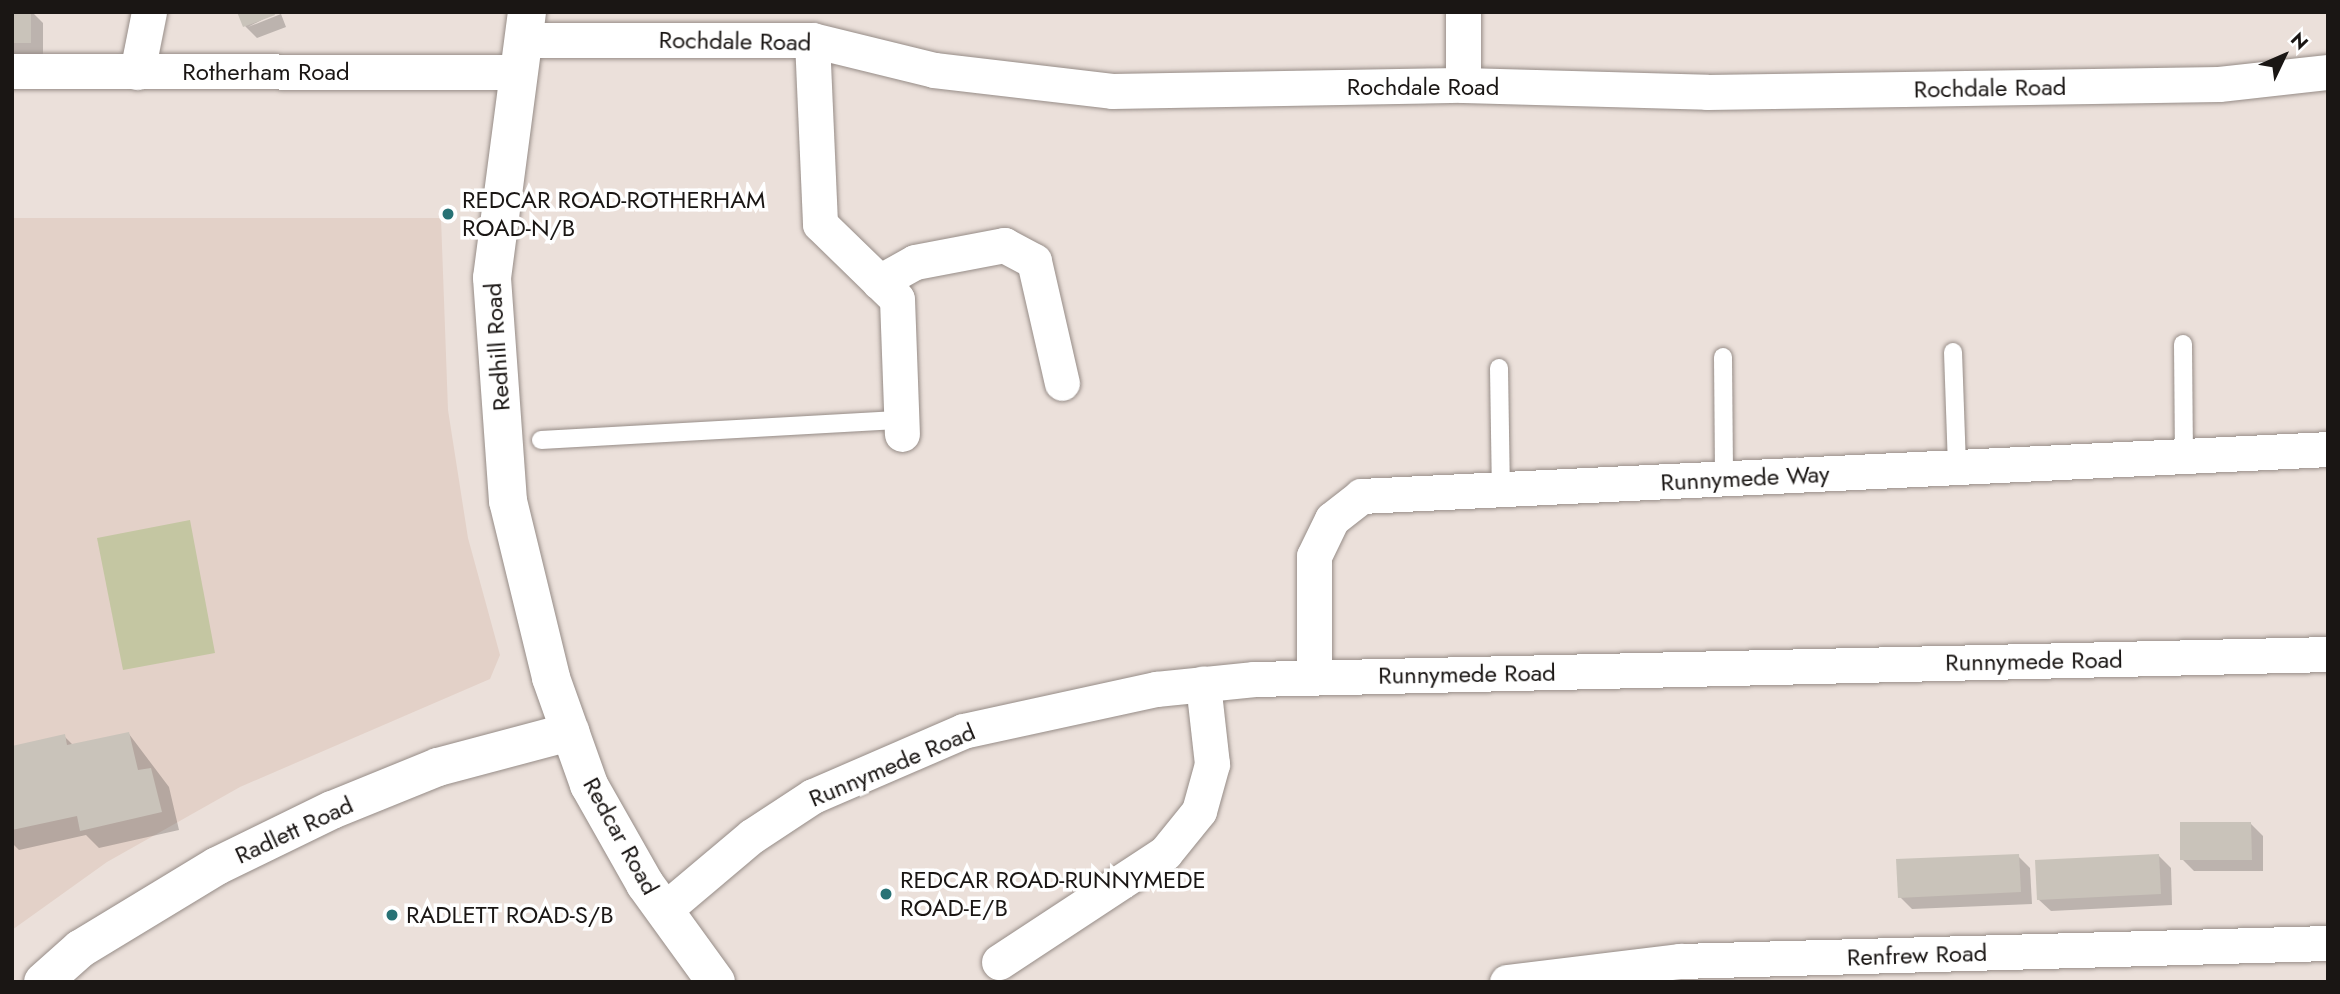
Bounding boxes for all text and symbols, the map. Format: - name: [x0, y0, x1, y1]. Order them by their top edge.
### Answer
- north arrow: [2249, 21, 2319, 91]
- street label: Rochdale Road: [658, 25, 812, 57]
- text: N: [2285, 26, 2314, 56]
- street label: Rotherham Road: [182, 58, 350, 86]
- street label: Rochdale Road: [1913, 72, 2067, 104]
- street label: Rochdale Road: [1347, 73, 1499, 101]
- place label: REDCAR ROAD-ROTHERHAM ROAD-N/B: [462, 186, 765, 242]
- marker: REDCAR ROAD-ROTHERHAM ROAD-N/B: [440, 206, 456, 222]
- street label: Redhill Road: [478, 282, 516, 412]
- street label: Runnymede Way: [1660, 459, 1830, 497]
- street label: Runnymede Road: [1945, 645, 2123, 677]
- street label: Runnymede Road: [1378, 658, 1556, 690]
- street label: Runnymede Road: [805, 717, 979, 813]
- street label: Redcar Road: [577, 772, 665, 900]
- street label: Radlett Road: [230, 790, 358, 870]
- place label: REDCAR ROAD-RUNNYMEDE ROAD-E/B: [900, 866, 1206, 922]
- marker: REDCAR ROAD-RUNNYMEDE ROAD-E/B: [878, 886, 894, 902]
- place label: RADLETT ROAD-S/B: [406, 901, 614, 929]
- marker: RADLETT ROAD-S/B: [384, 907, 400, 923]
- street label: Renfrew Road: [1846, 938, 1988, 972]

